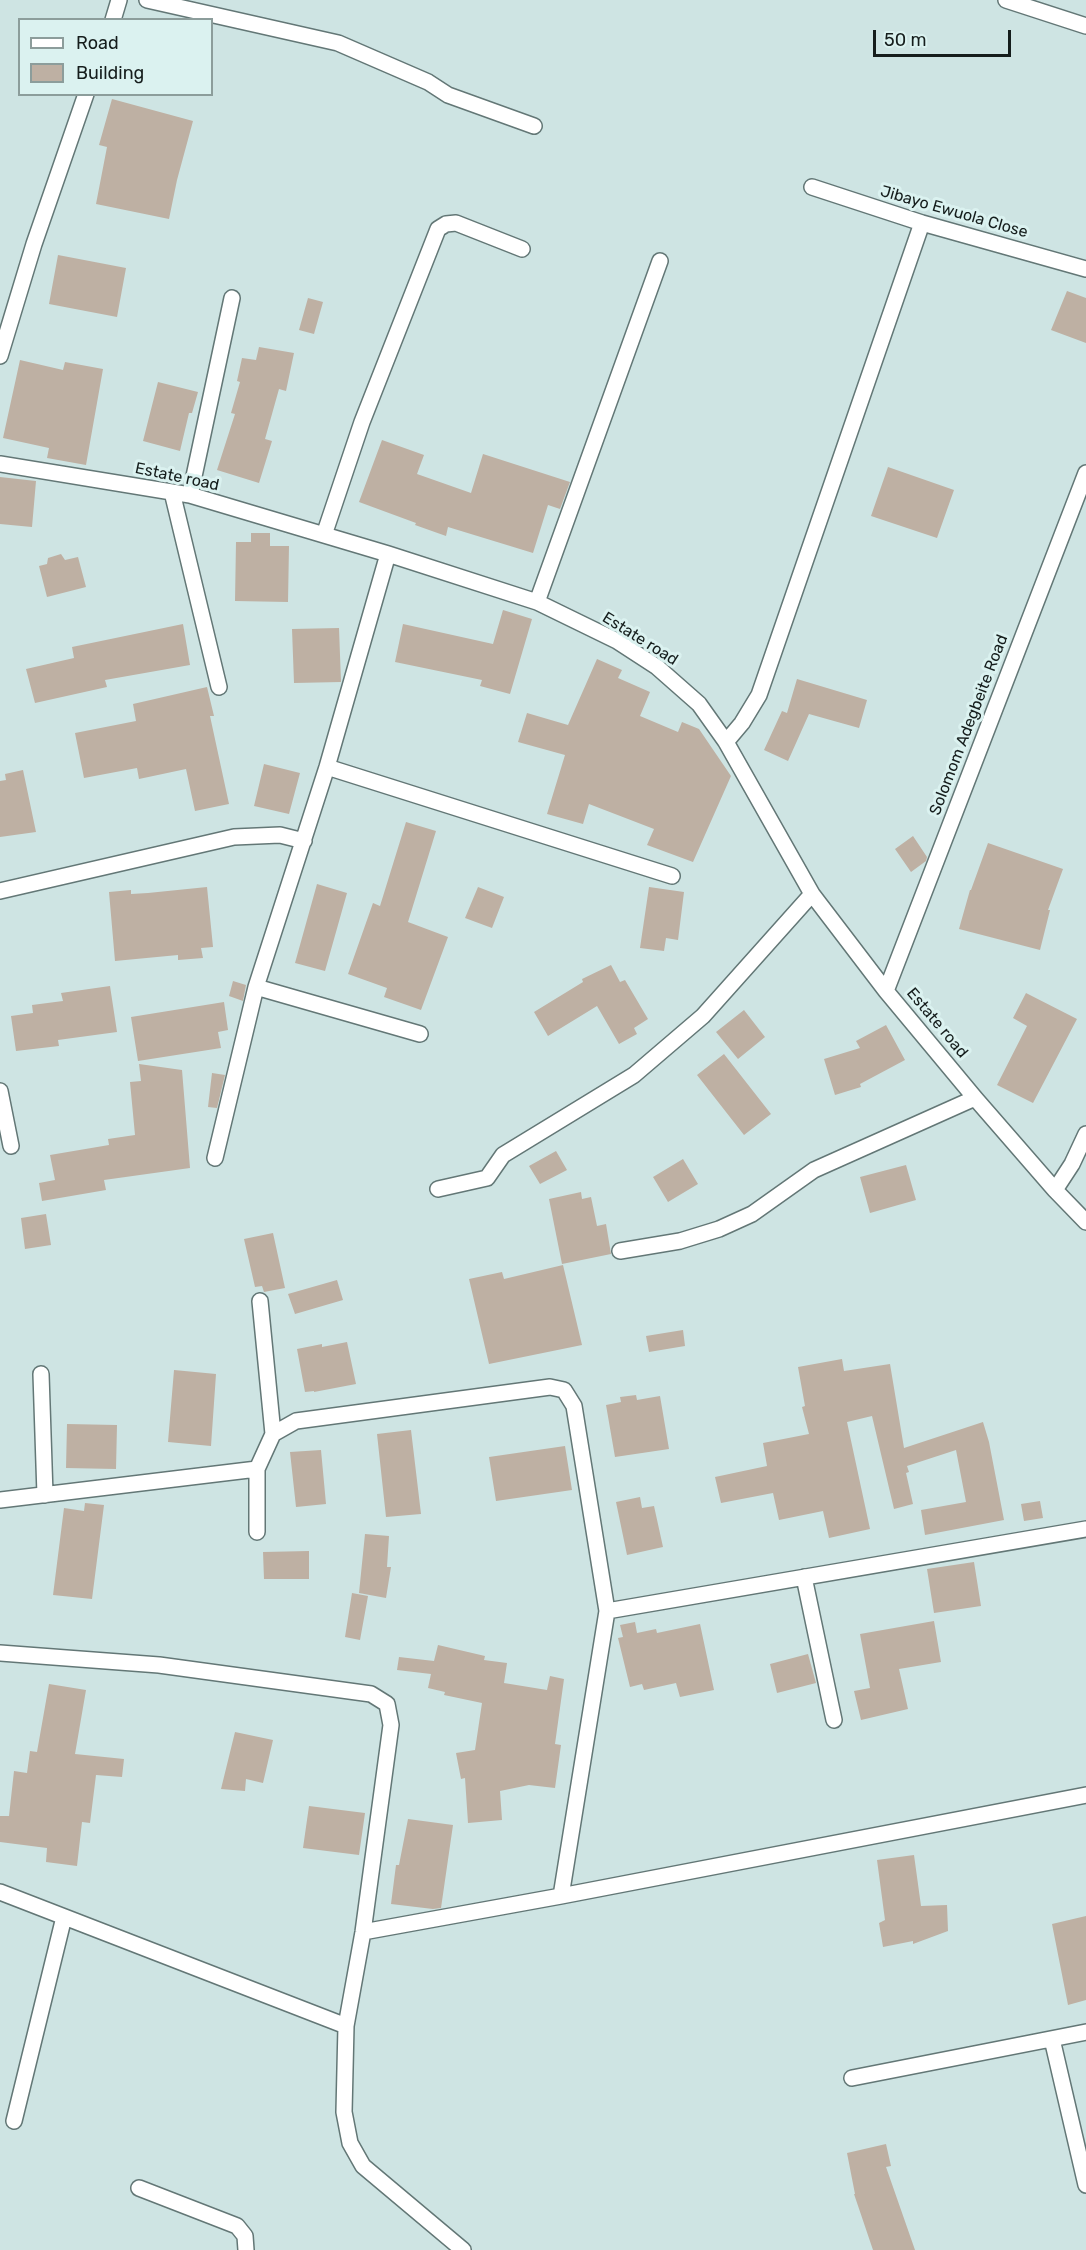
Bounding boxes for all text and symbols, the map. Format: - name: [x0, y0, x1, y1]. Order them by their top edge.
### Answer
- legend: [18, 18, 213, 96]
- scale bar: [876, 18, 1014, 56]
- text: 50 m: [884, 29, 927, 51]
- text: Road: [76, 32, 119, 54]
- text: Building: [76, 62, 144, 84]
- street label: Jibayo Ewuola Close: [878, 182, 1030, 242]
- street label: Estate road: [133, 459, 221, 495]
- street label: Estate road: [599, 608, 681, 670]
- street label: Solomom Adegbeite Road: [926, 632, 1012, 818]
- street label: Estate road: [902, 984, 972, 1062]

